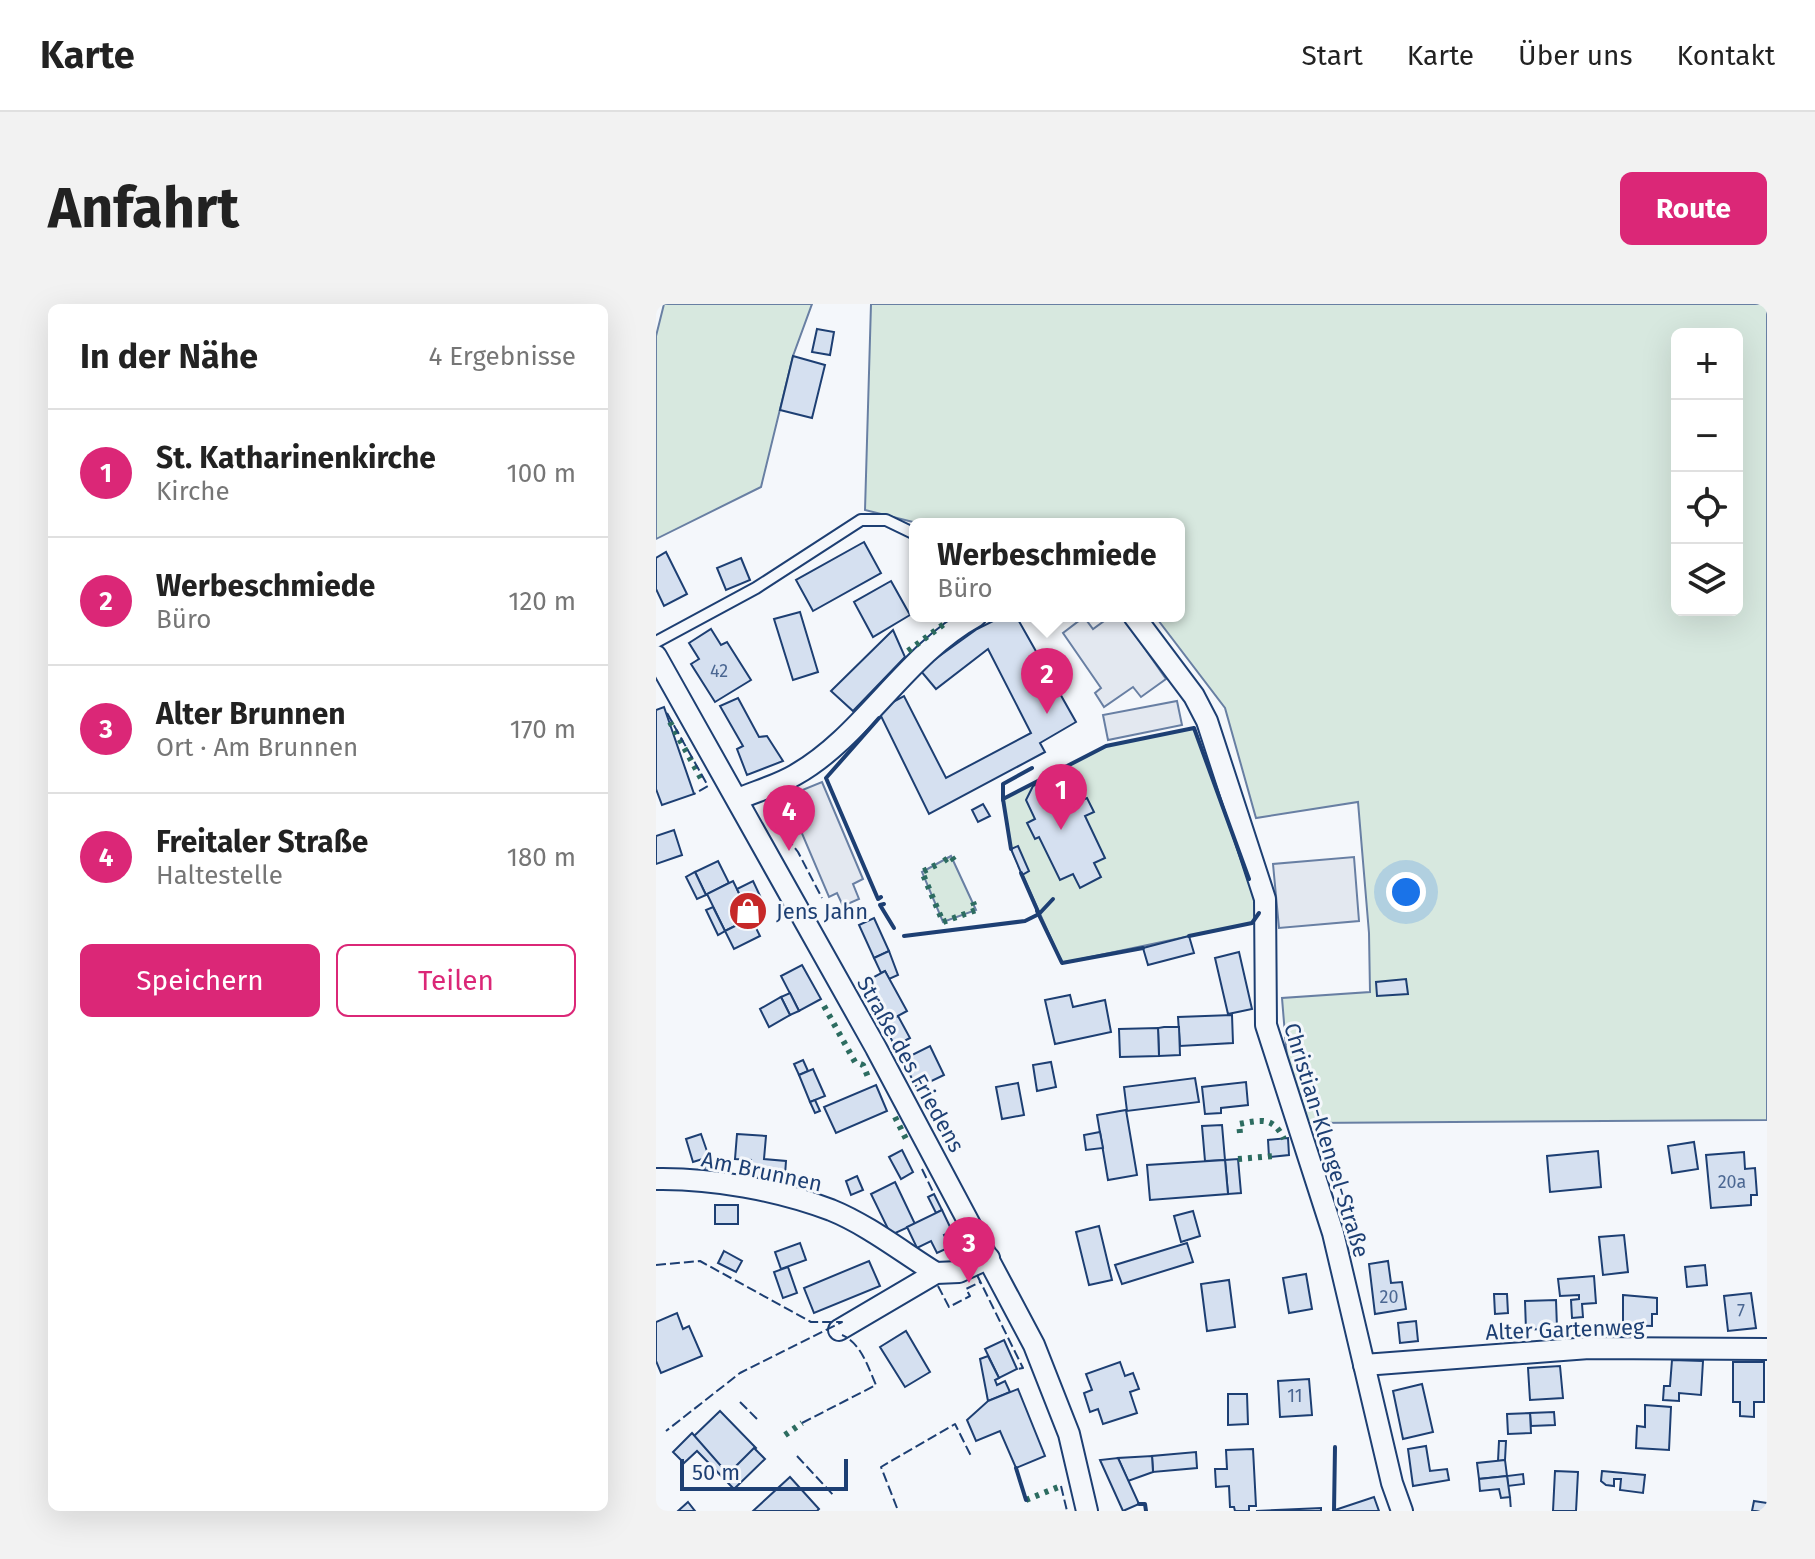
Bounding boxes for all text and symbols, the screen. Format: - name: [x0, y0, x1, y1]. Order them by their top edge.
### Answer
- text: Karte: [40, 32, 135, 78]
- text: Start: [1301, 39, 1363, 72]
- text: Karte: [1407, 39, 1474, 72]
- text: Über uns: [1518, 39, 1633, 72]
- text: Kontakt: [1677, 39, 1775, 72]
- button: Route: [1620, 172, 1767, 245]
- text: Anfahrt: [48, 175, 239, 242]
- map controls: [1671, 328, 1743, 616]
- button: +: [1671, 328, 1743, 400]
- text: In der Nähe: [80, 336, 258, 377]
- text: 4 Ergebnisse: [429, 341, 576, 372]
- button: −: [1671, 400, 1743, 472]
- text: St. Katharinenkirche: [156, 440, 436, 476]
- text: 1: [100, 458, 112, 489]
- text: 100 m: [507, 458, 576, 489]
- button: locate: [1671, 472, 1743, 544]
- text: Kirche: [156, 476, 230, 507]
- popup: [909, 518, 1185, 622]
- text: Werbeschmiede: [937, 537, 1157, 573]
- button: layers: [1671, 544, 1743, 616]
- text: Werbeschmiede: [156, 568, 375, 604]
- text: Büro: [937, 573, 993, 604]
- text: 2: [99, 586, 113, 617]
- text: 120 m: [508, 586, 576, 617]
- text: Büro: [156, 604, 211, 635]
- pin: 2: [1021, 648, 1073, 714]
- house number: 42: [710, 660, 728, 682]
- text: Alter Brunnen: [156, 696, 346, 732]
- text: 3: [99, 714, 113, 745]
- text: 170 m: [510, 714, 576, 745]
- text: Ort · Am Brunnen: [156, 732, 358, 763]
- pin: 1: [1035, 764, 1087, 830]
- pin: 4: [763, 785, 815, 851]
- text: Freitaler Straße: [156, 824, 368, 860]
- text: 4: [99, 842, 113, 873]
- text: 180 m: [507, 842, 576, 873]
- text: Haltestelle: [156, 860, 283, 891]
- your location: [1386, 872, 1426, 912]
- shop icon: Jens Jahn: [727, 890, 769, 932]
- place label: Jens Jahn: [776, 898, 868, 925]
- button: Speichern: [80, 944, 320, 1017]
- button: Teilen: [336, 944, 576, 1017]
- street label: Straße des Friedens: [851, 972, 970, 1157]
- street label: Christian-Klengel-Straße: [1278, 1020, 1375, 1261]
- street label: Am Brunnen: [699, 1146, 825, 1197]
- house number: 20a: [1718, 1171, 1746, 1193]
- pin: 3: [943, 1217, 995, 1283]
- house number: 20: [1380, 1286, 1398, 1308]
- house number: 7: [1737, 1300, 1745, 1322]
- street label: Alter Gartenweg: [1485, 1313, 1646, 1346]
- house number: 11: [1287, 1385, 1303, 1407]
- scale bar: [680, 1455, 848, 1491]
- text: 50 m: [692, 1459, 740, 1486]

